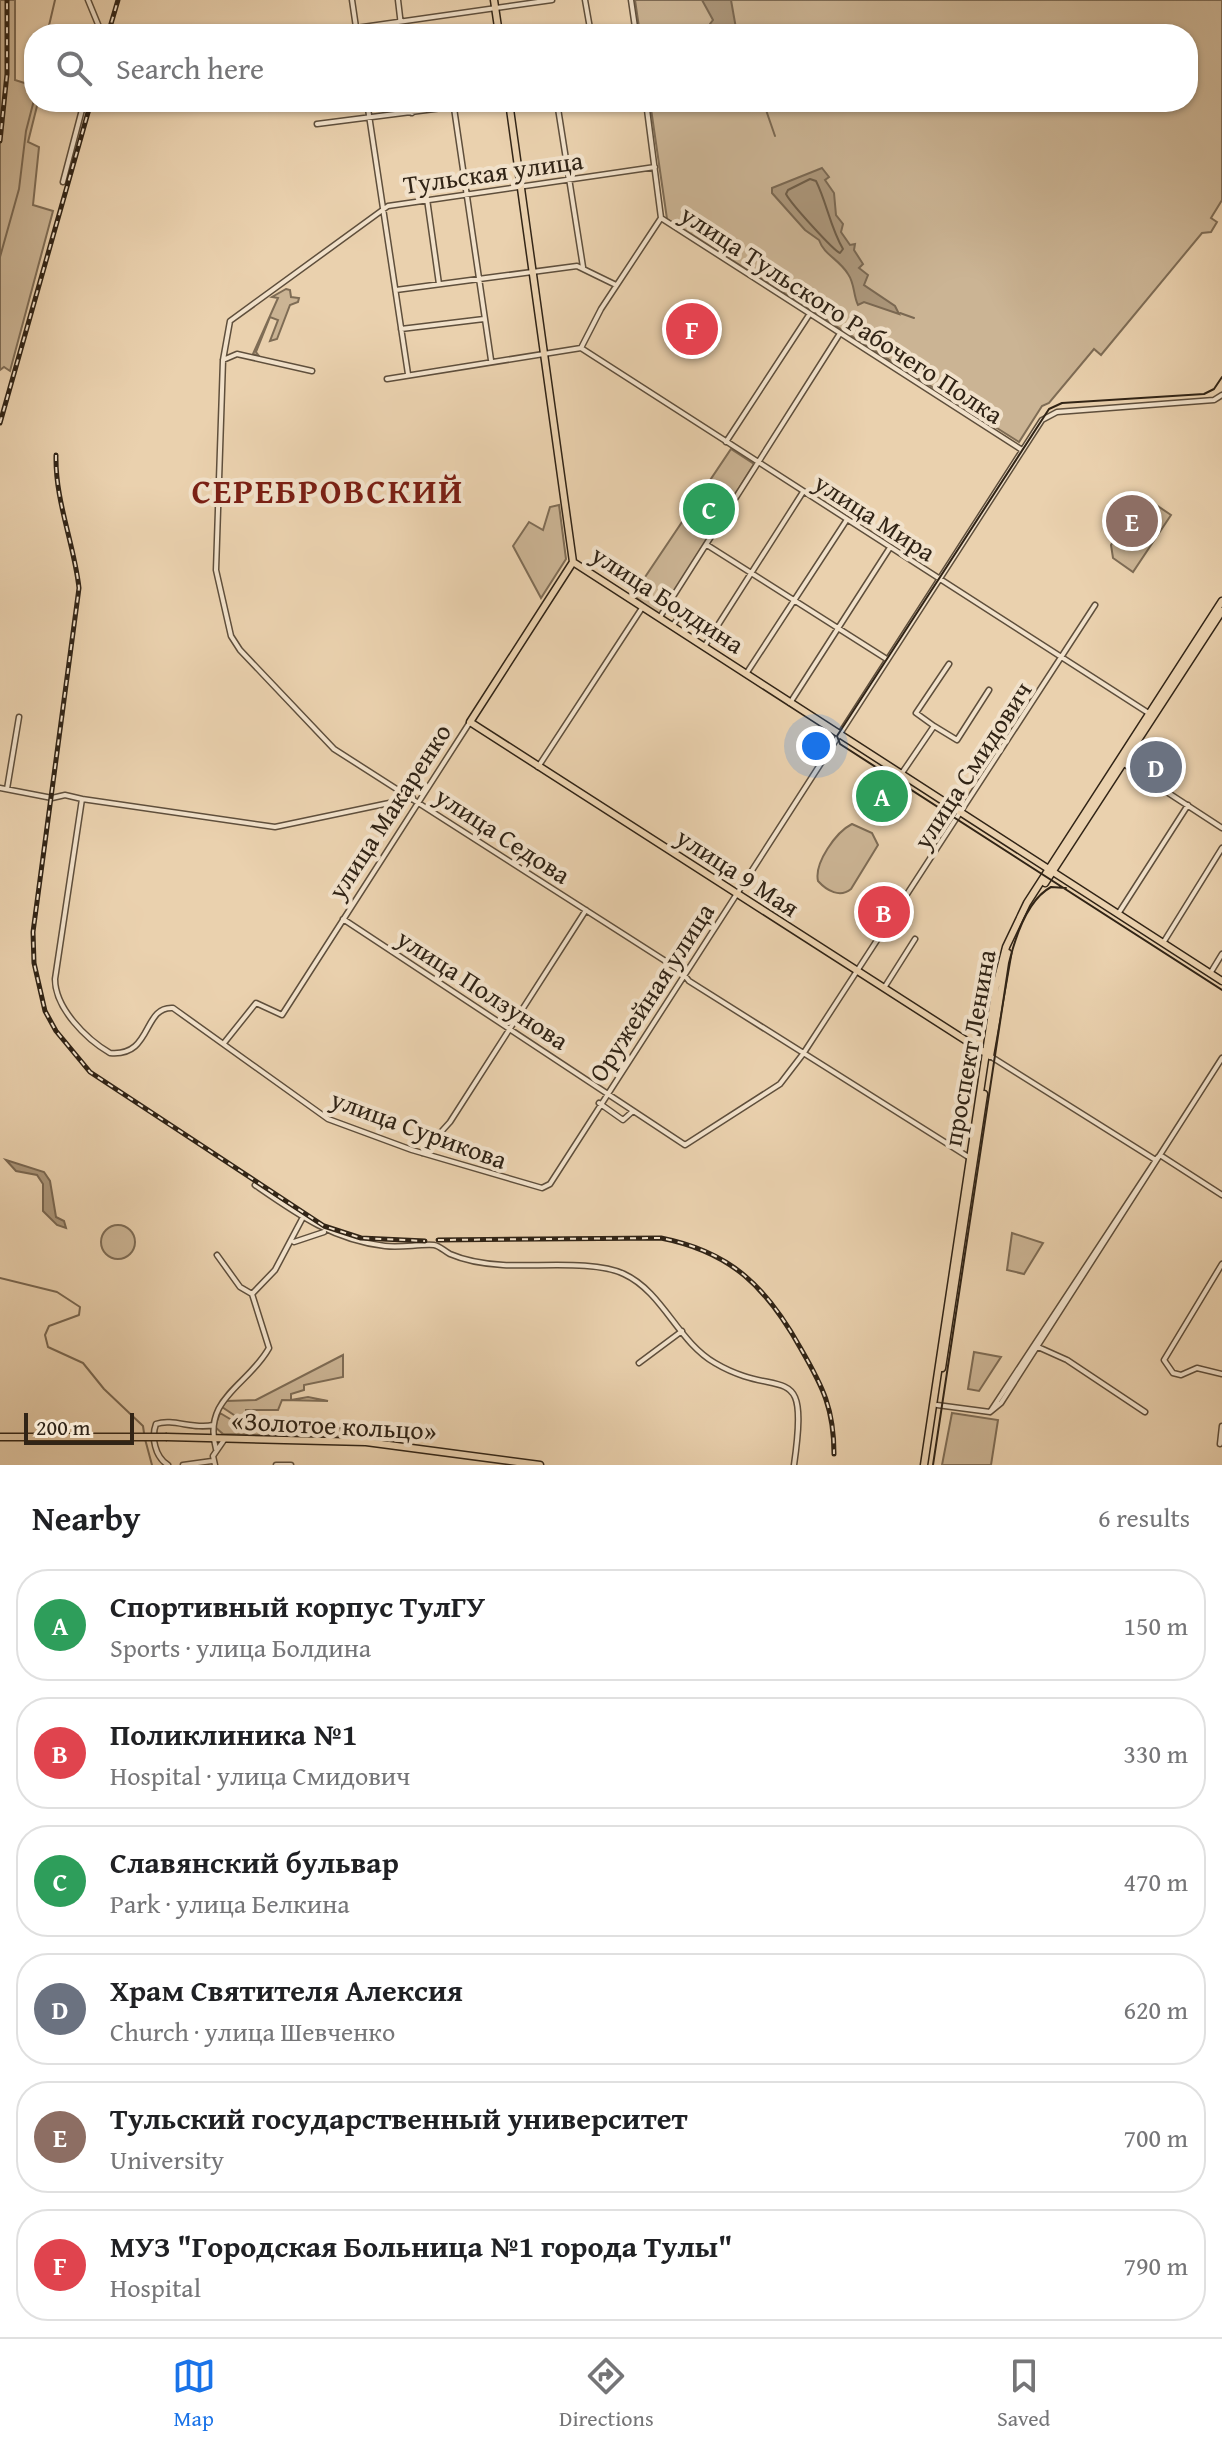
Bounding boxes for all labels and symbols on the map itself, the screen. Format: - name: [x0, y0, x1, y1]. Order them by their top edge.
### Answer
- street label: Тульская улица: [401, 140, 586, 204]
- street label: улица Тульского Рабочего Полка: [672, 194, 1012, 434]
- pin: F: [666, 299, 718, 359]
- street label: улица Мира: [806, 462, 944, 571]
- district label: СЕРЕБРОВСКИЙ: [192, 466, 464, 515]
- pin: C: [683, 479, 735, 539]
- pin: E: [1106, 491, 1158, 551]
- street label: улица Болдина: [583, 534, 753, 663]
- street label: улица Смидович: [902, 673, 1041, 858]
- street label: улица Макаренко: [317, 715, 461, 908]
- your location: [796, 726, 836, 766]
- pin: D: [1130, 737, 1182, 797]
- pin: A: [856, 766, 908, 826]
- street label: улица Седова: [427, 776, 579, 894]
- street label: улица 9 Мая: [668, 817, 807, 927]
- pin: B: [858, 882, 910, 942]
- street label: Оружейная улица: [578, 894, 724, 1089]
- street label: улица Ползунова: [388, 918, 577, 1060]
- street label: проспект Ленина: [933, 946, 1006, 1149]
- street label: улица Сурикова: [325, 1079, 513, 1179]
- street label: «Золотое кольцо»: [230, 1400, 438, 1450]
- scale bar: [24, 1409, 134, 1445]

